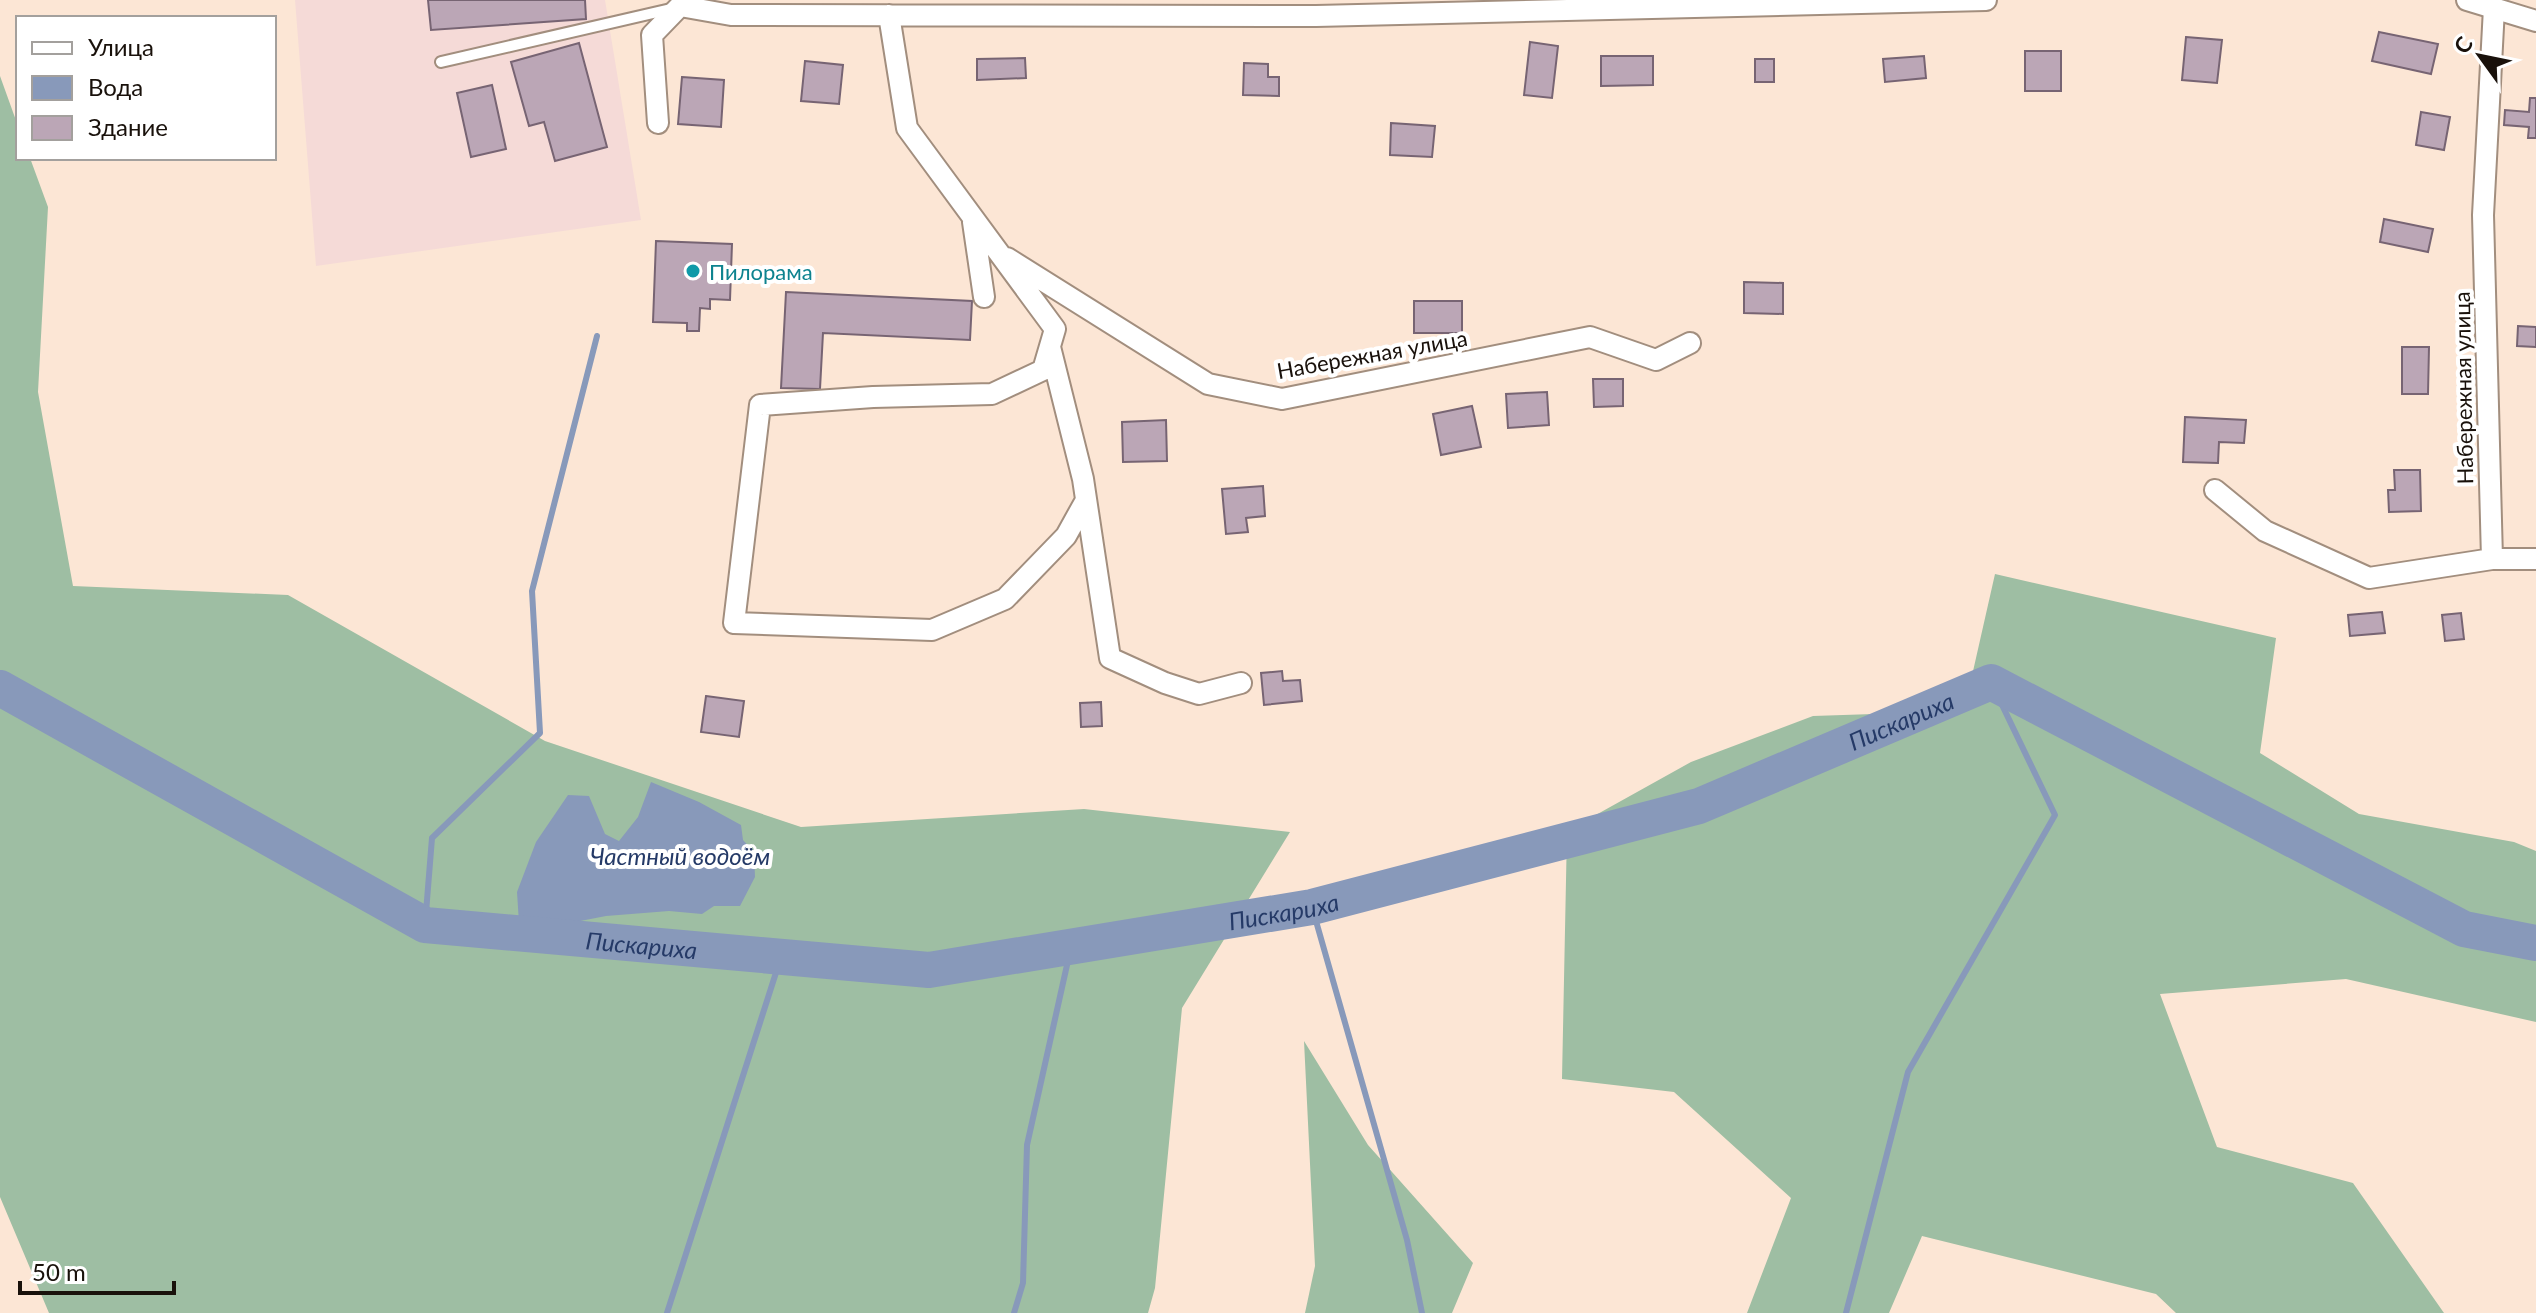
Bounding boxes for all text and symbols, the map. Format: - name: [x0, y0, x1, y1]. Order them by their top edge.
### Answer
- legend: [16, 16, 276, 160]
- north arrow: [2440, 16, 2520, 96]
- text: С: [2448, 31, 2478, 58]
- text: Улица: [88, 32, 154, 61]
- text: Вода: [88, 72, 143, 101]
- text: Здание: [88, 112, 168, 141]
- place label: Пилорама: [709, 258, 813, 285]
- marker: Пилорама: [684, 262, 702, 280]
- street label: Набережная улица: [2448, 291, 2478, 485]
- street label: Набережная улица: [1275, 324, 1469, 384]
- water label: Пискариха: [1844, 685, 1958, 755]
- water label: Частный водоём: [590, 841, 770, 870]
- water label: Пискариха: [1226, 886, 1342, 935]
- water label: Пискариха: [585, 925, 698, 964]
- scale bar: [20, 1245, 174, 1295]
- text: 50 m: [32, 1257, 86, 1286]

